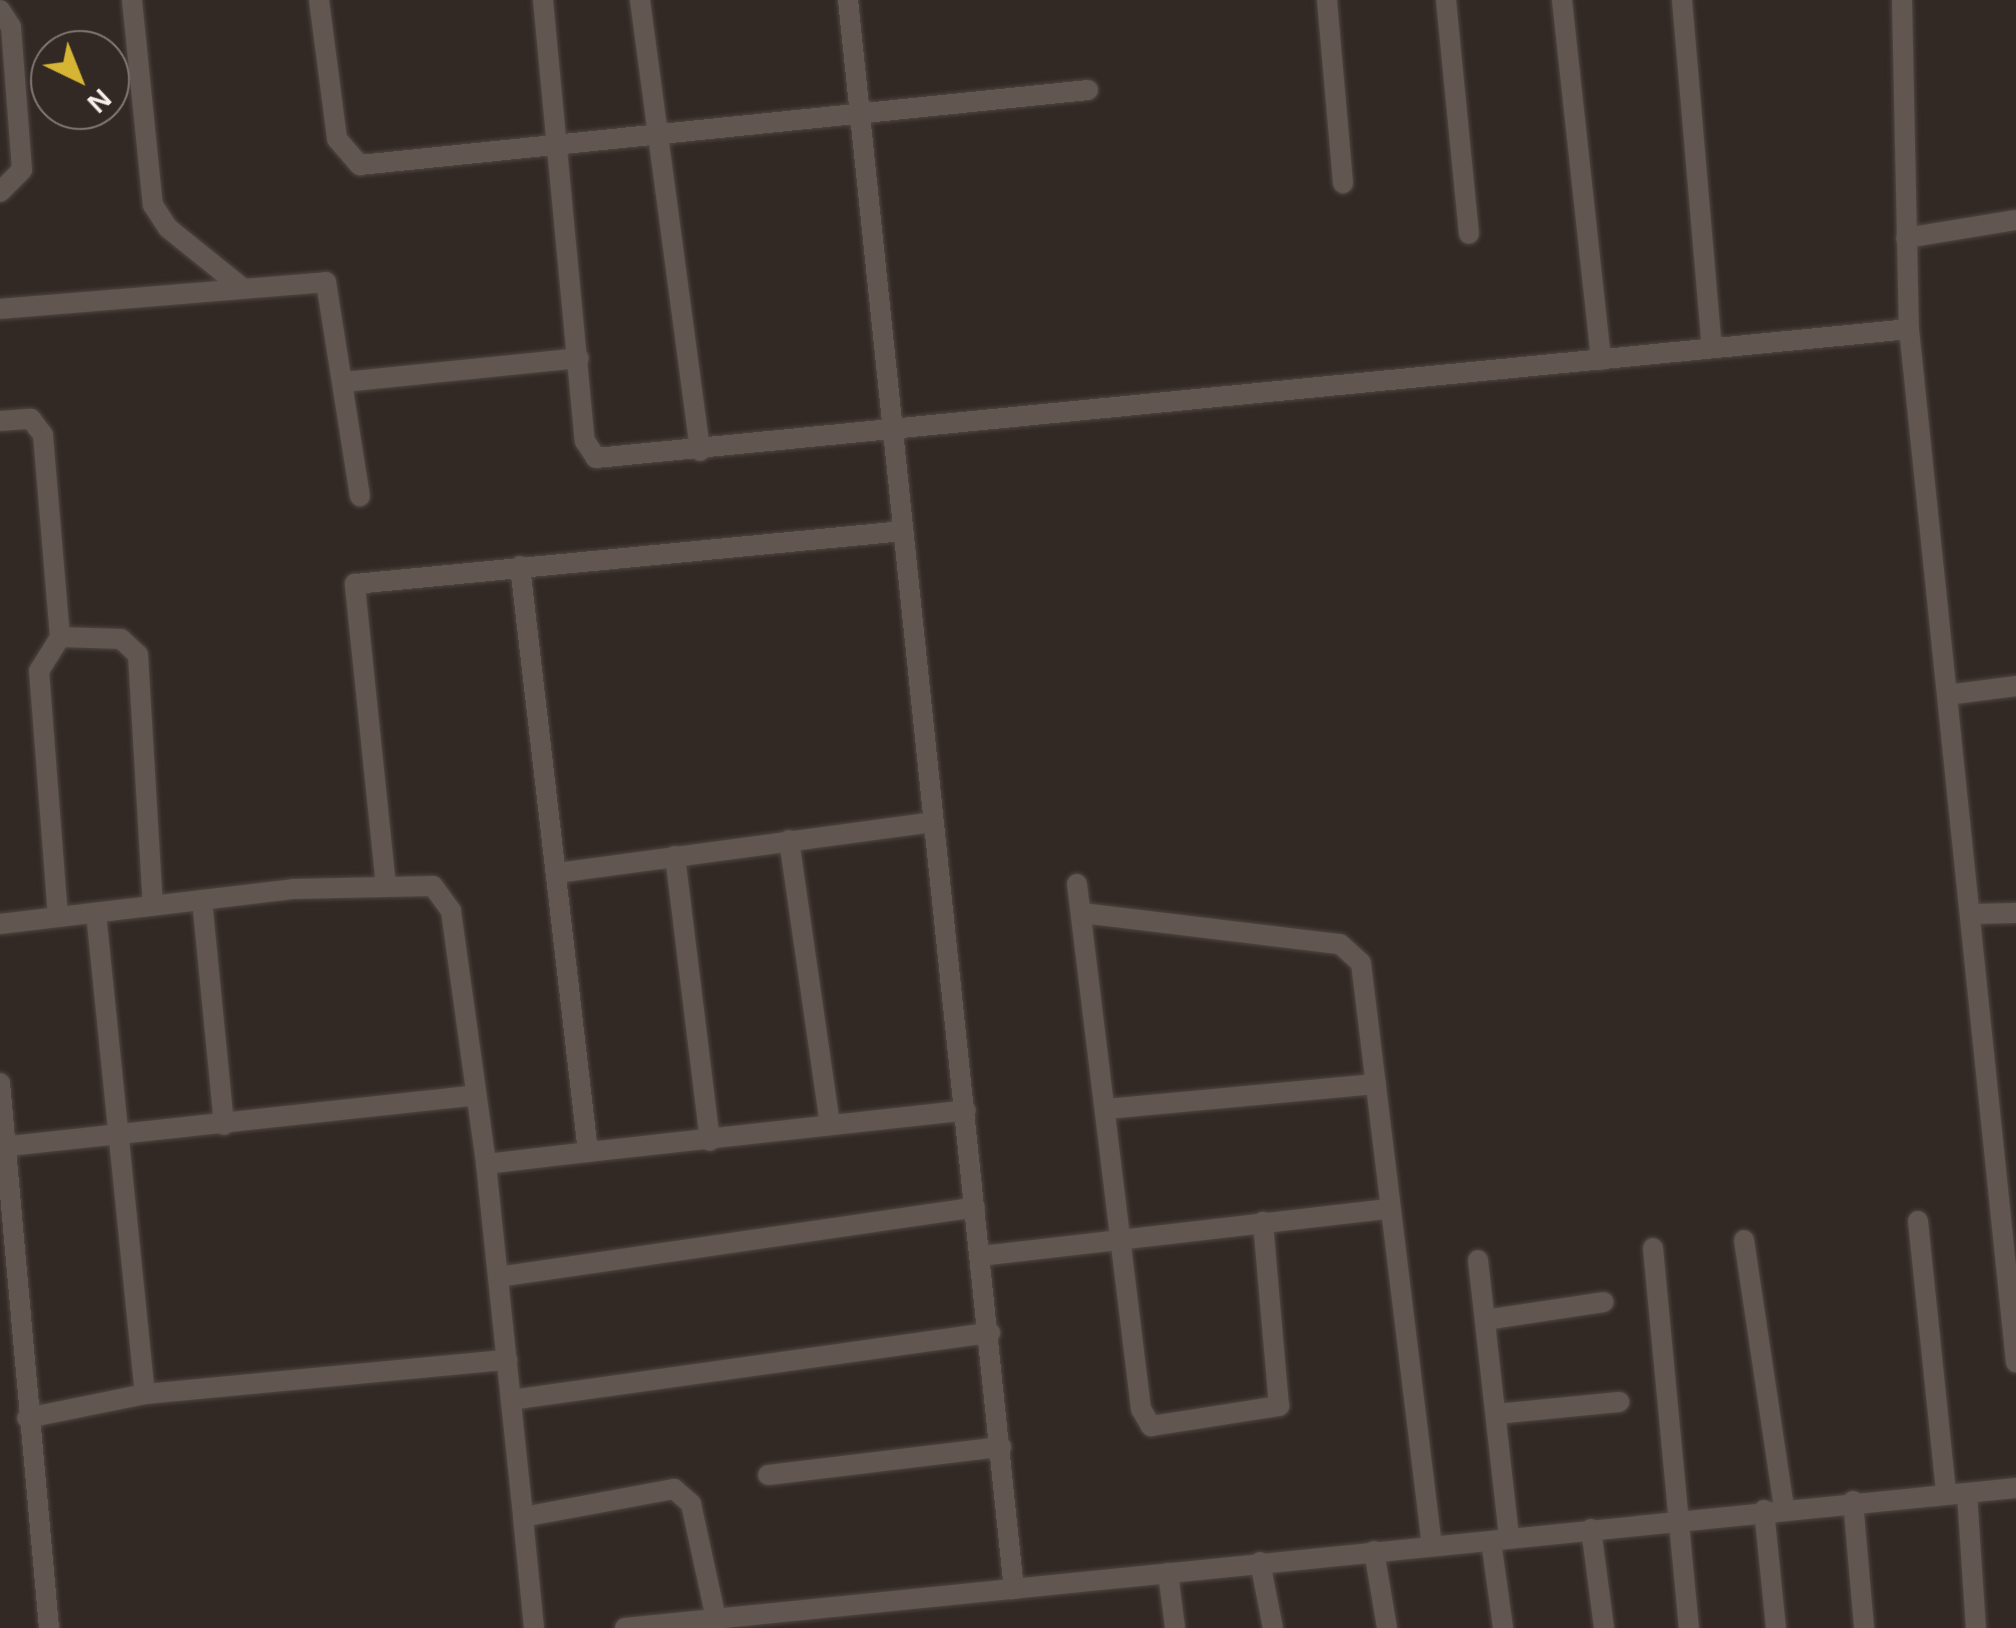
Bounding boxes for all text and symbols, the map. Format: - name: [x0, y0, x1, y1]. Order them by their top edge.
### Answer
- north arrow: [30, 30, 130, 130]
- text: N: [81, 83, 117, 119]

